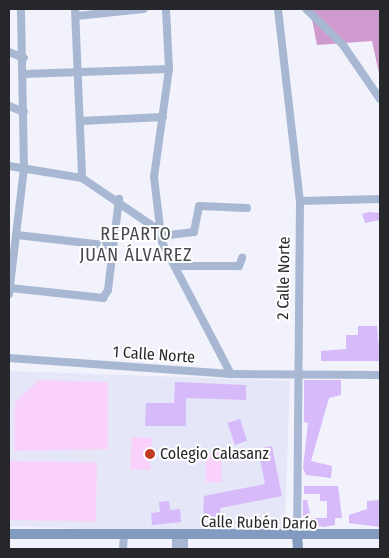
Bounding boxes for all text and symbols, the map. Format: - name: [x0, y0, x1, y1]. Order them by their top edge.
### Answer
- district label: REPARTO JUAN ÁLVAREZ: [78, 224, 194, 266]
- street label: 2 Calle Norte: [274, 236, 294, 320]
- street label: 1 Calle Norte: [112, 343, 196, 367]
- place label: Colegio Calasanz: [160, 444, 269, 464]
- marker: Colegio Calasanz: [144, 448, 156, 460]
- street label: Calle Rubén Darío: [201, 512, 317, 534]

